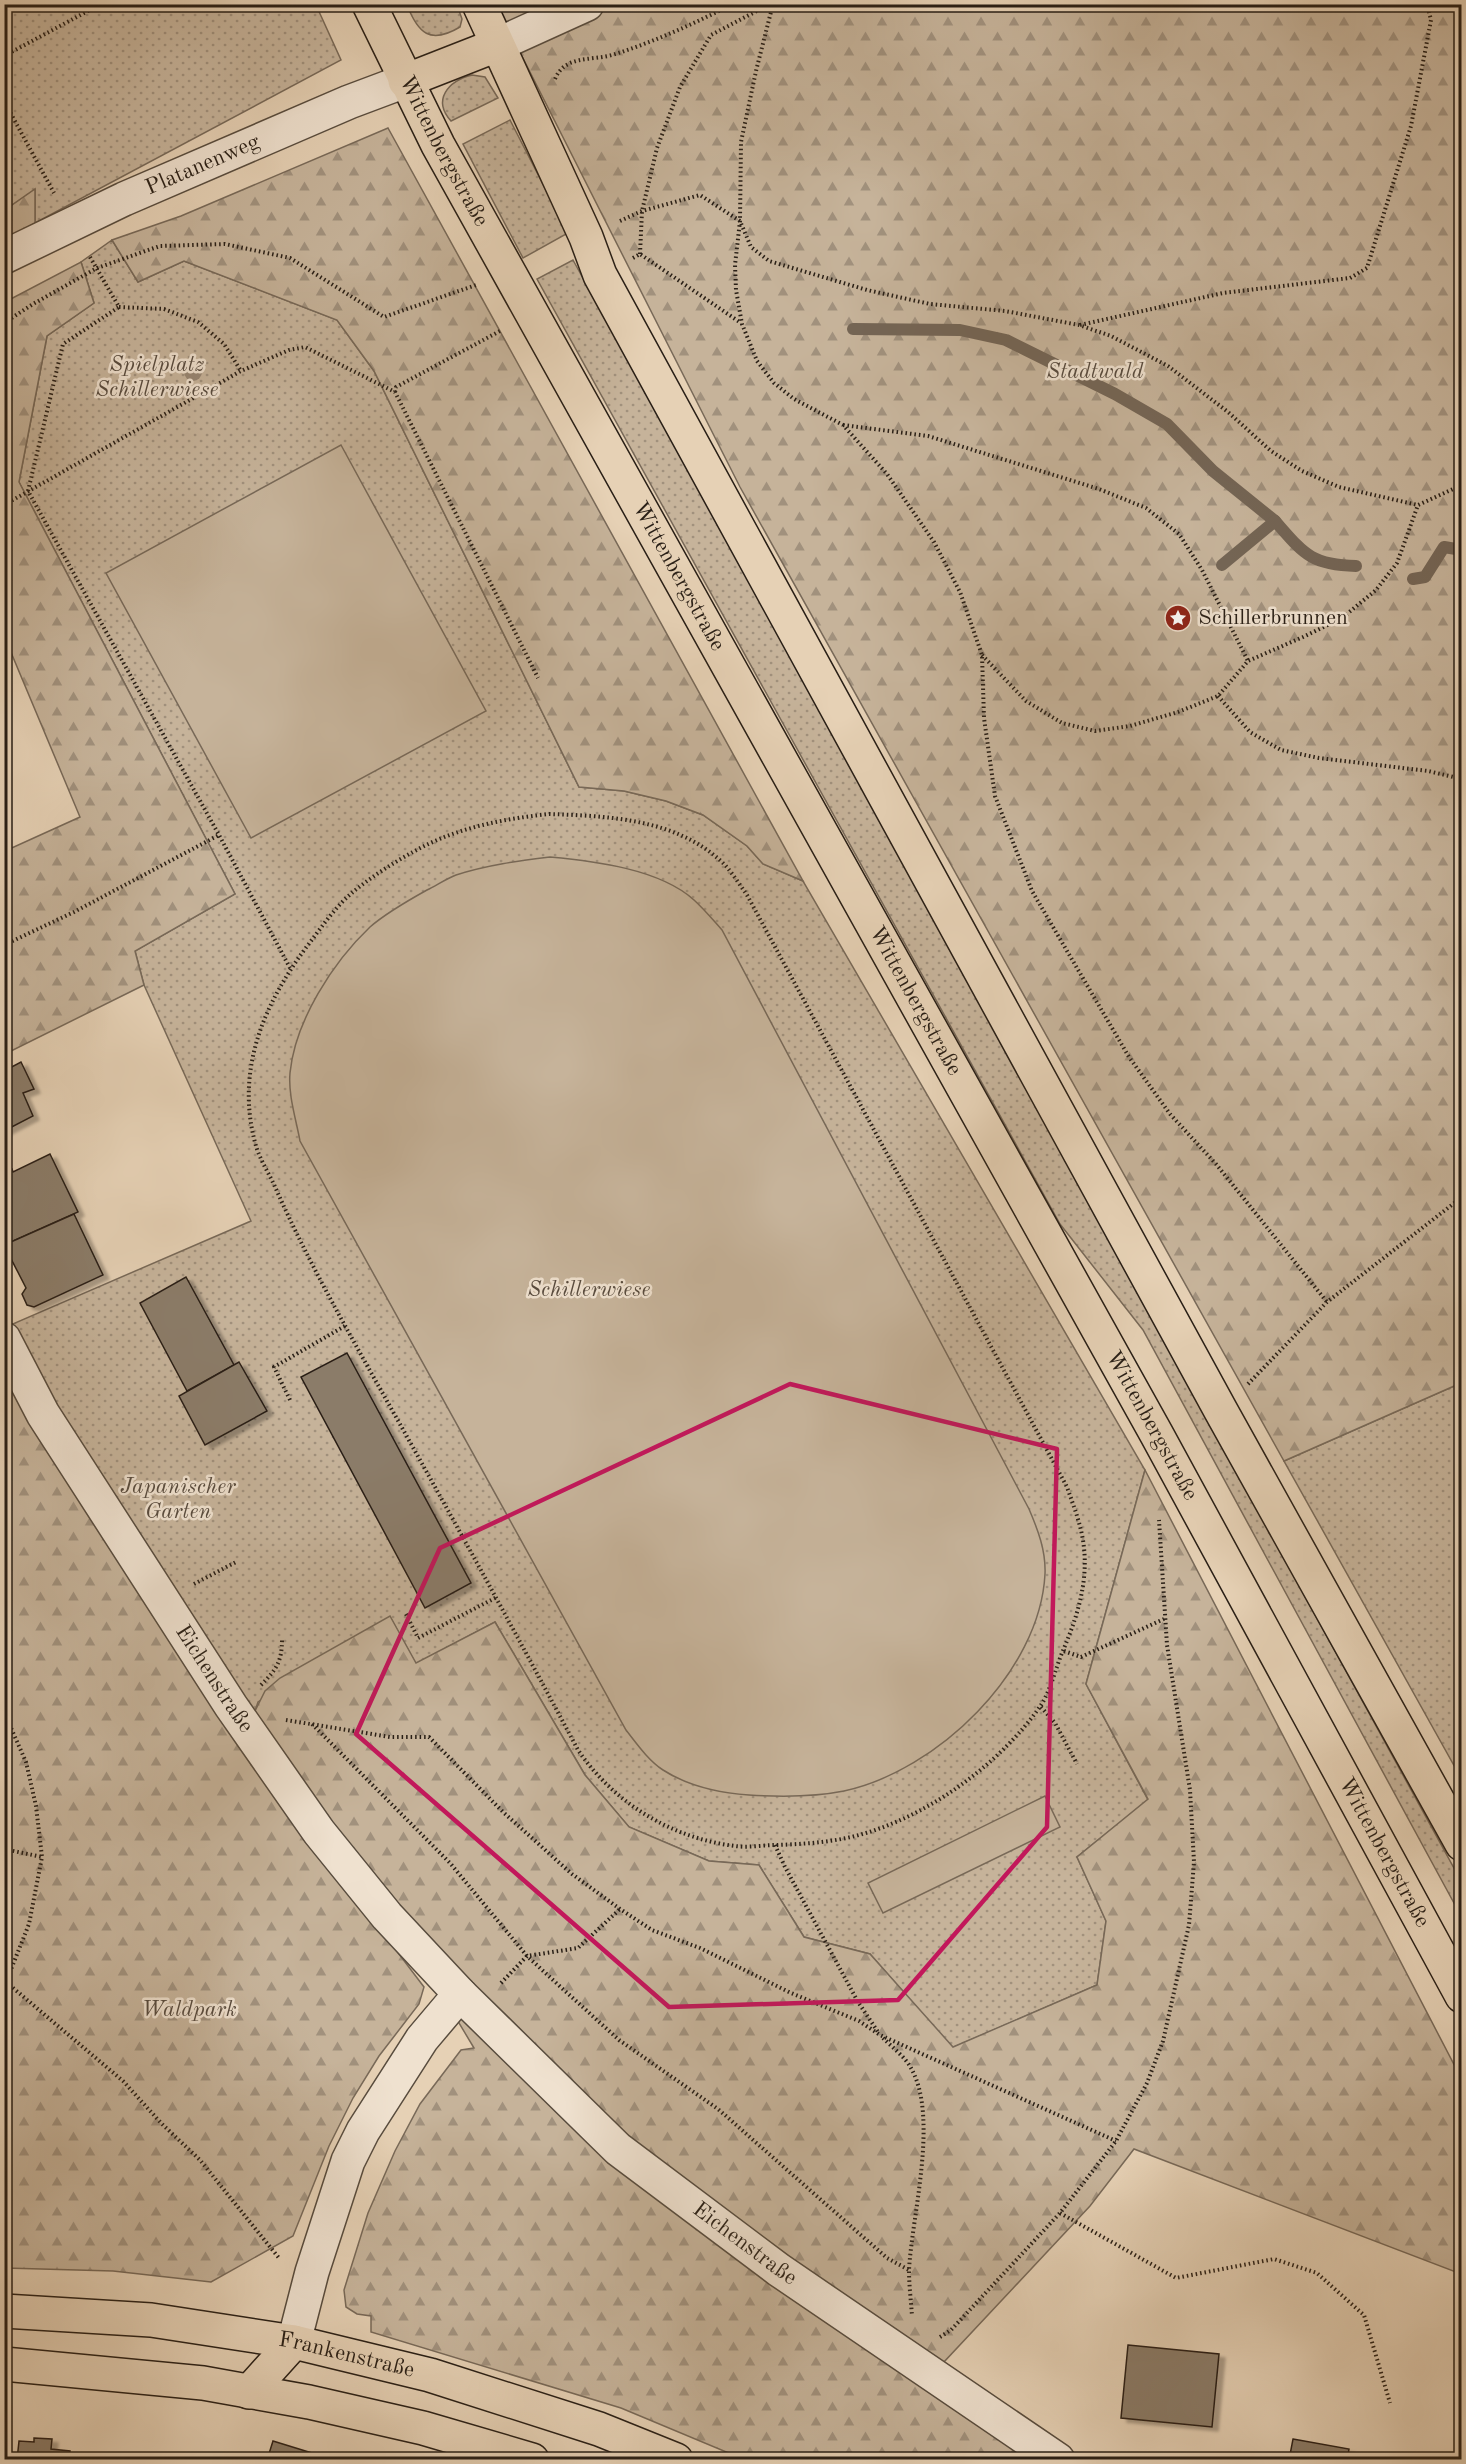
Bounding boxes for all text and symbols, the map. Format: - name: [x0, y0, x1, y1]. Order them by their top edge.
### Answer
- street label: Wittenbergstraße: [395, 72, 492, 230]
- street label: Platanenweg: [142, 131, 263, 199]
- park label: Spielplatz Schillerwiese: [95, 354, 219, 401]
- park label: Stadtwald: [1047, 361, 1144, 383]
- street label: Wittenbergstraße: [628, 498, 729, 655]
- place icon: Schillerbrunnen: [1163, 603, 1193, 633]
- place label: Schillerbrunnen: [1198, 607, 1348, 629]
- street label: Wittenbergstraße: [865, 923, 965, 1079]
- park label: Schillerwiese: [527, 1279, 651, 1301]
- street label: Wittenbergstraße: [1101, 1347, 1201, 1504]
- park label: Japanischer Garten: [120, 1476, 236, 1523]
- street label: Eichenstraße: [171, 1621, 257, 1737]
- street label: Wittenbergstraße: [1334, 1774, 1434, 1931]
- park label: Waldpark: [141, 1999, 237, 2021]
- street label: Eichenstraße: [688, 2198, 801, 2290]
- street label: Frankenstraße: [277, 2329, 417, 2382]

